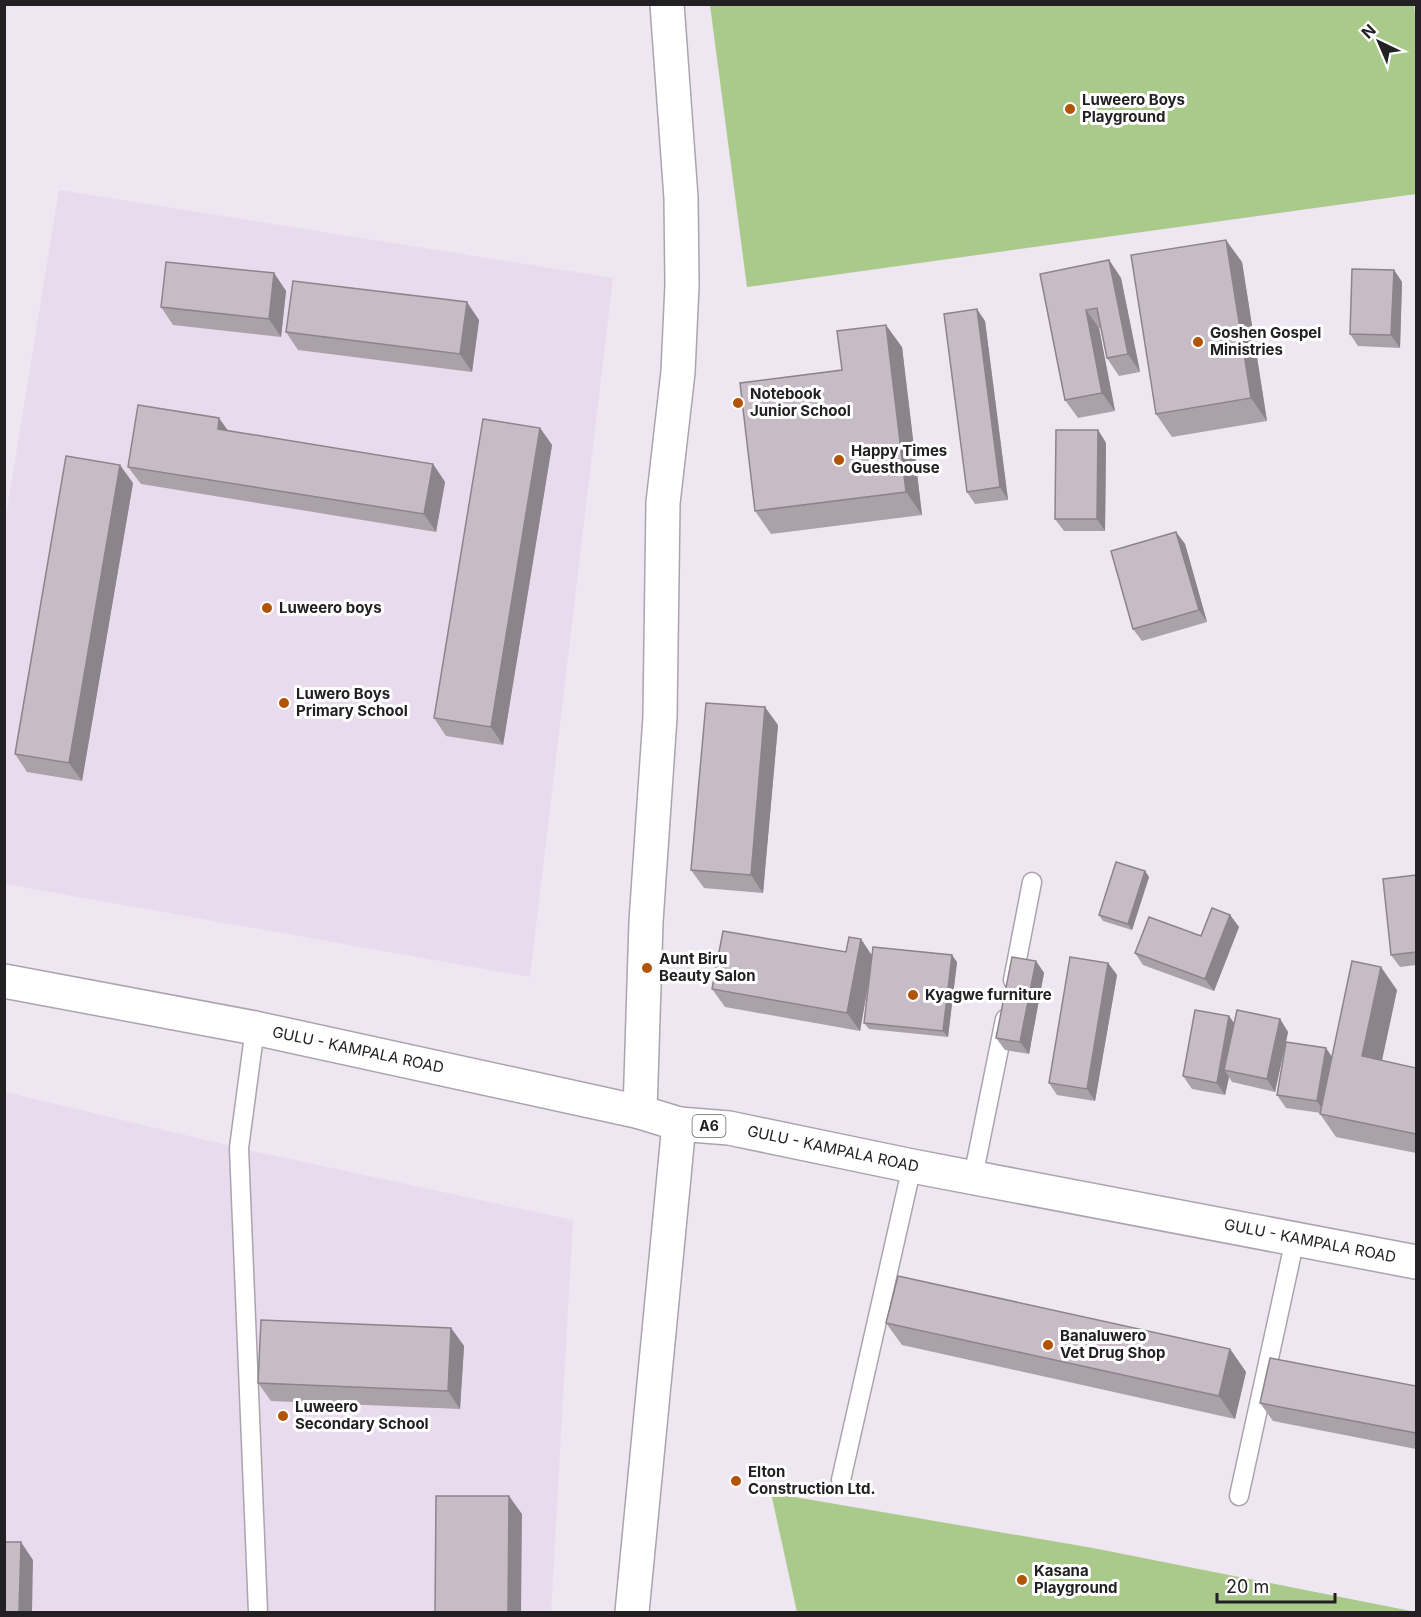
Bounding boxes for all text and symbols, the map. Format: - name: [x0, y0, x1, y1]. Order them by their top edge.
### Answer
- north arrow: [1349, 12, 1409, 72]
- text: N: [1357, 20, 1380, 43]
- place label: Luweero Boys Playground: [1082, 90, 1185, 126]
- marker: Luweero Boys Playground: [1063, 102, 1077, 116]
- place label: Goshen Gospel Ministries: [1210, 323, 1321, 359]
- marker: Goshen Gospel Ministries: [1191, 335, 1205, 349]
- place label: Notebook Junior School: [750, 384, 851, 420]
- marker: Notebook Junior School: [731, 396, 745, 410]
- place label: Happy Times Guesthouse: [851, 441, 947, 477]
- marker: Happy Times Guesthouse: [832, 453, 846, 467]
- place label: Luweero boys: [279, 598, 382, 617]
- marker: Luweero boys: [260, 601, 274, 615]
- place label: Luwero Boys Primary School: [296, 684, 408, 720]
- marker: Luwero Boys Primary School: [277, 696, 291, 710]
- place label: Aunt Biru Beauty Salon: [659, 949, 756, 985]
- marker: Aunt Biru Beauty Salon: [640, 961, 654, 975]
- place label: Kyagwe furniture: [925, 985, 1052, 1004]
- marker: Kyagwe furniture: [906, 988, 920, 1002]
- street label: GULU - KAMPALA ROAD: [271, 1022, 446, 1077]
- road number: A6: [692, 1115, 726, 1137]
- street label: GULU - KAMPALA ROAD: [746, 1121, 921, 1176]
- street label: GULU - KAMPALA ROAD: [1222, 1214, 1398, 1267]
- place label: Banaluwero Vet Drug Shop: [1060, 1326, 1165, 1362]
- marker: Banaluwero Vet Drug Shop: [1041, 1338, 1055, 1352]
- place label: Luweero Secondary School: [295, 1397, 429, 1433]
- marker: Luweero Secondary School: [276, 1409, 290, 1423]
- place label: Elton Construction Ltd.: [748, 1462, 875, 1498]
- marker: Elton Construction Ltd.: [729, 1474, 743, 1488]
- place label: Kasana Playground: [1034, 1561, 1118, 1597]
- scale bar: [1217, 1566, 1336, 1604]
- marker: Kasana Playground: [1015, 1573, 1029, 1587]
- text: 20 m: [1226, 1576, 1269, 1597]

